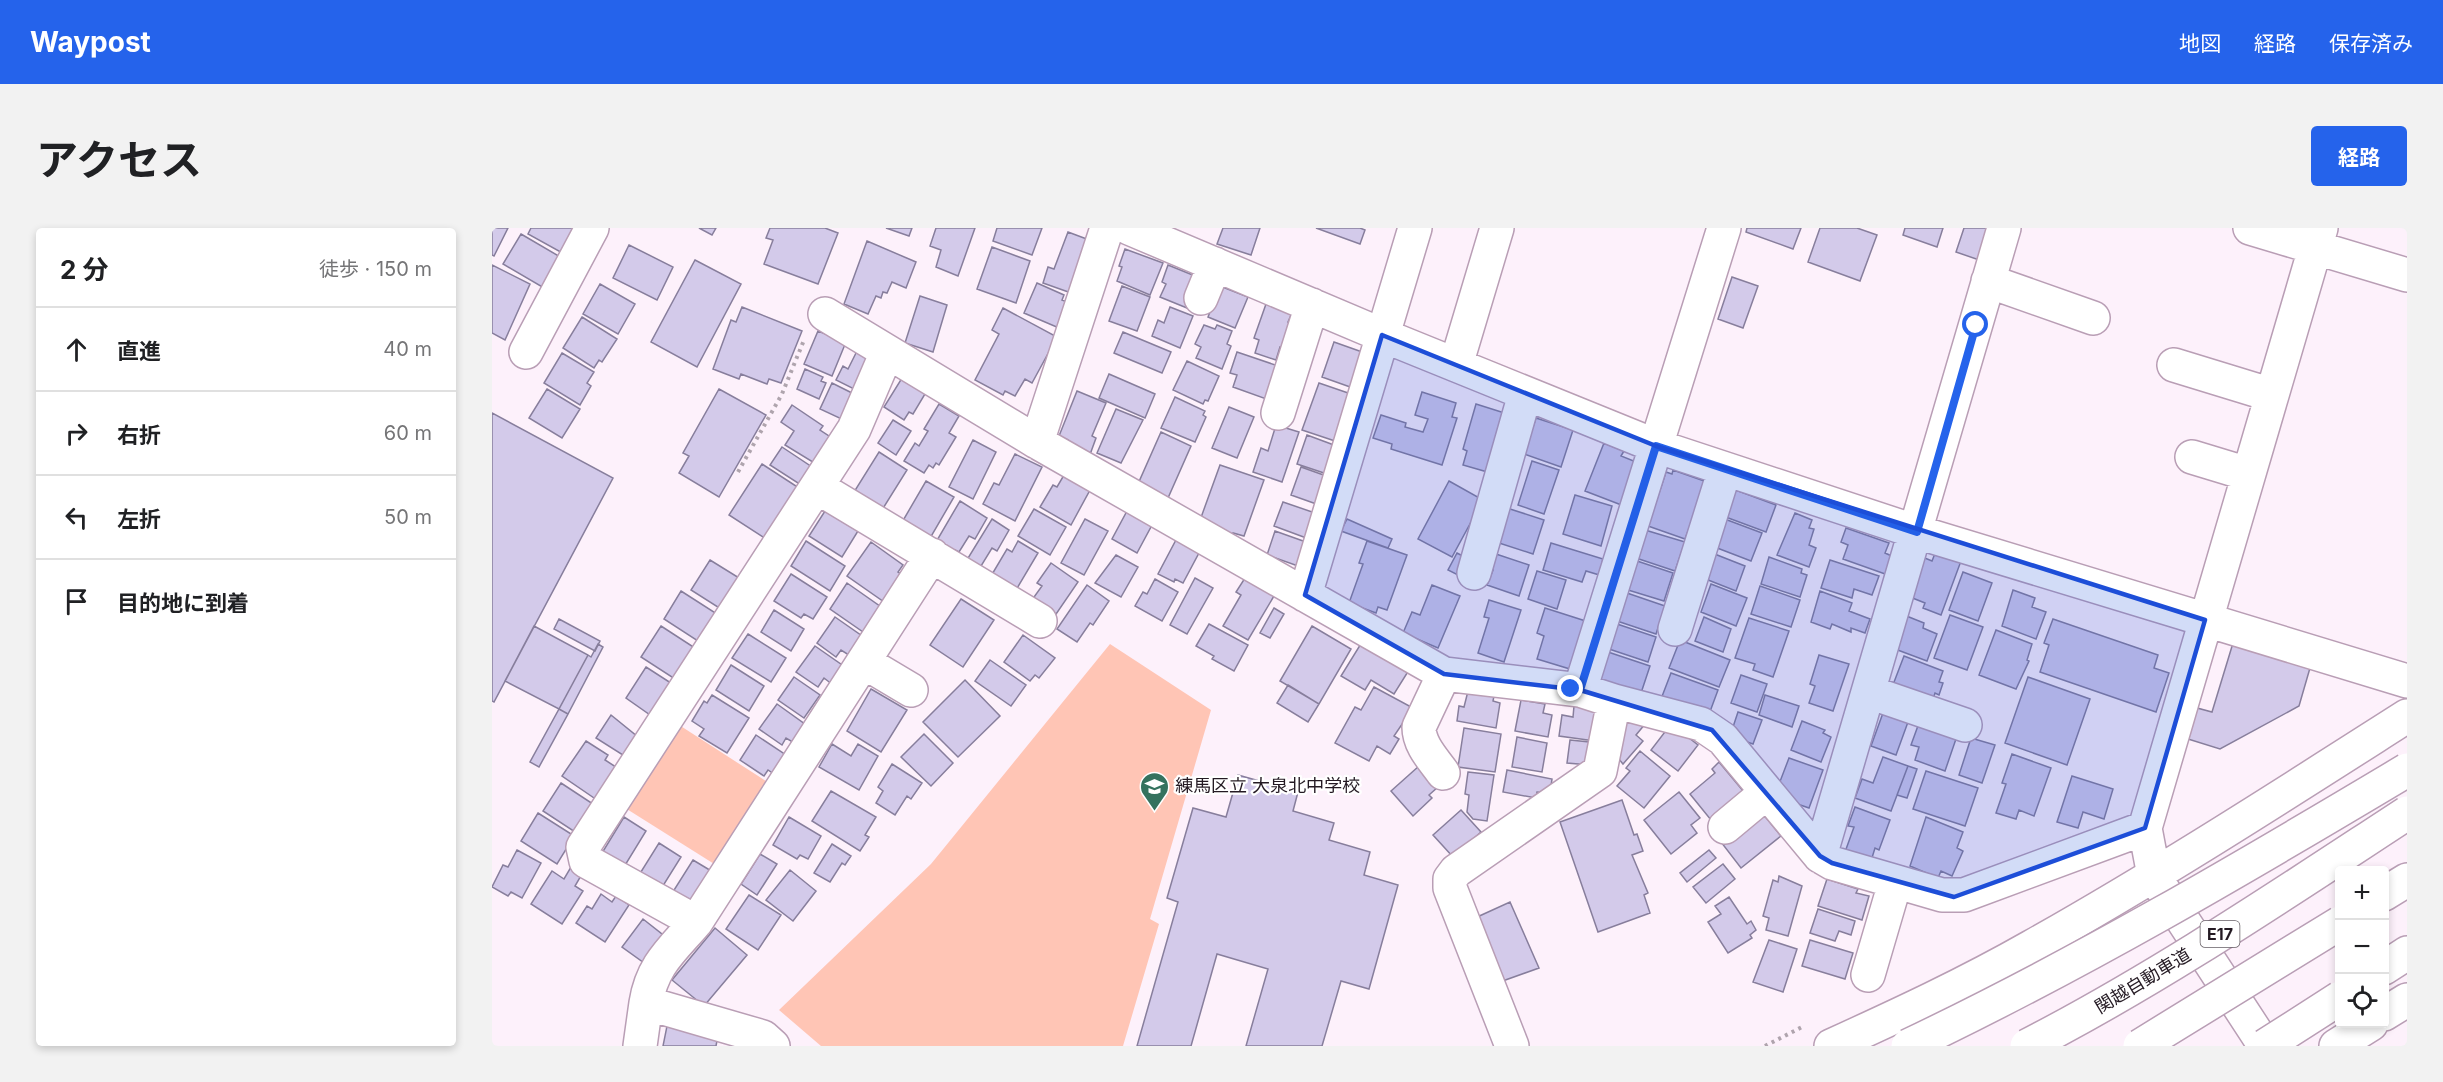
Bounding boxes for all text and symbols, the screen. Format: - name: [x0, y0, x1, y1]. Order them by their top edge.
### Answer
- text: Waypost: [30, 25, 151, 59]
- text: 地図: [2179, 31, 2221, 56]
- text: 経路: [2254, 31, 2296, 56]
- text: 保存済み: [2329, 31, 2413, 56]
- button: 経路: [2311, 126, 2407, 186]
- text: アクセス: [36, 134, 202, 185]
- text: 2 分: [60, 254, 109, 285]
- text: 徒歩 · 150 m: [319, 257, 432, 281]
- route start: [1962, 311, 1988, 337]
- icon: ahead: [60, 333, 93, 366]
- text: 40 m: [383, 337, 432, 361]
- text: 直進: [117, 338, 161, 364]
- icon: right: [60, 417, 93, 450]
- text: 60 m: [384, 421, 432, 445]
- text: 右折: [117, 422, 161, 448]
- icon: left: [60, 501, 93, 534]
- text: 50 m: [384, 505, 432, 529]
- text: 左折: [117, 506, 161, 532]
- icon: arrive: [60, 585, 93, 618]
- text: 目的地に到着: [117, 590, 249, 616]
- route end: [1557, 675, 1583, 701]
- school or university icon: 練馬区立 大泉北中学校: [1138, 770, 1170, 812]
- place label: 練馬区立 大泉北中学校: [1175, 775, 1360, 796]
- map controls: [2335, 866, 2389, 1028]
- button: +: [2335, 866, 2389, 920]
- button: −: [2335, 920, 2389, 974]
- road number: E17: [2200, 921, 2240, 947]
- street label: 関越自動車道: [2091, 944, 2194, 1017]
- button: locate: [2335, 974, 2389, 1028]

